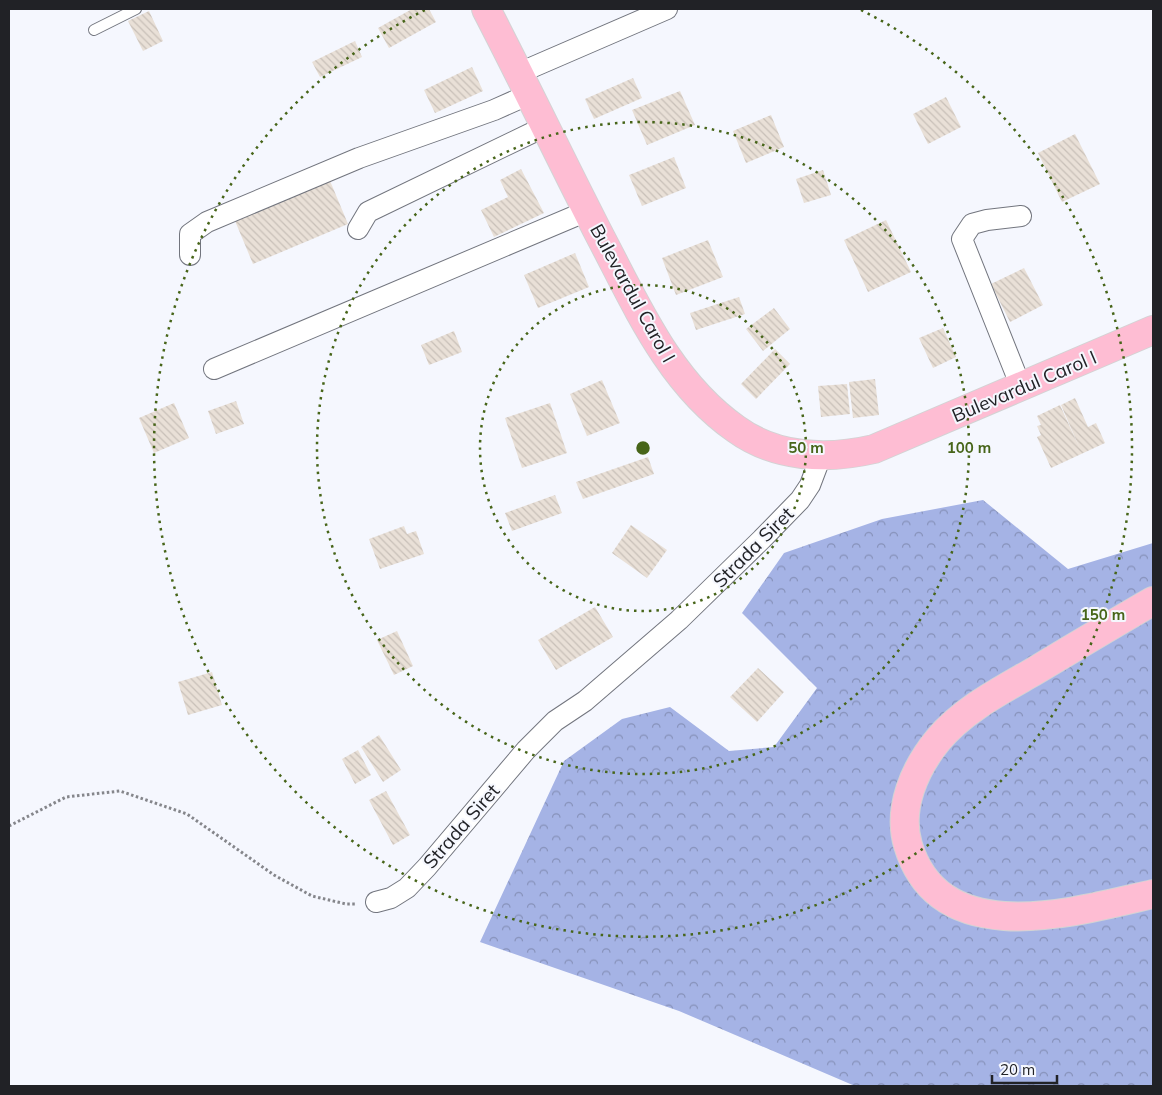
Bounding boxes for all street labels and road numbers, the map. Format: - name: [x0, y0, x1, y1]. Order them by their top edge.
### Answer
- street label: Bulevardul Carol I: [585, 220, 681, 366]
- street label: Bulevardul Carol I: [948, 345, 1100, 427]
- street label: Strada Siret: [708, 501, 799, 592]
- street label: Strada Siret: [418, 778, 505, 873]

